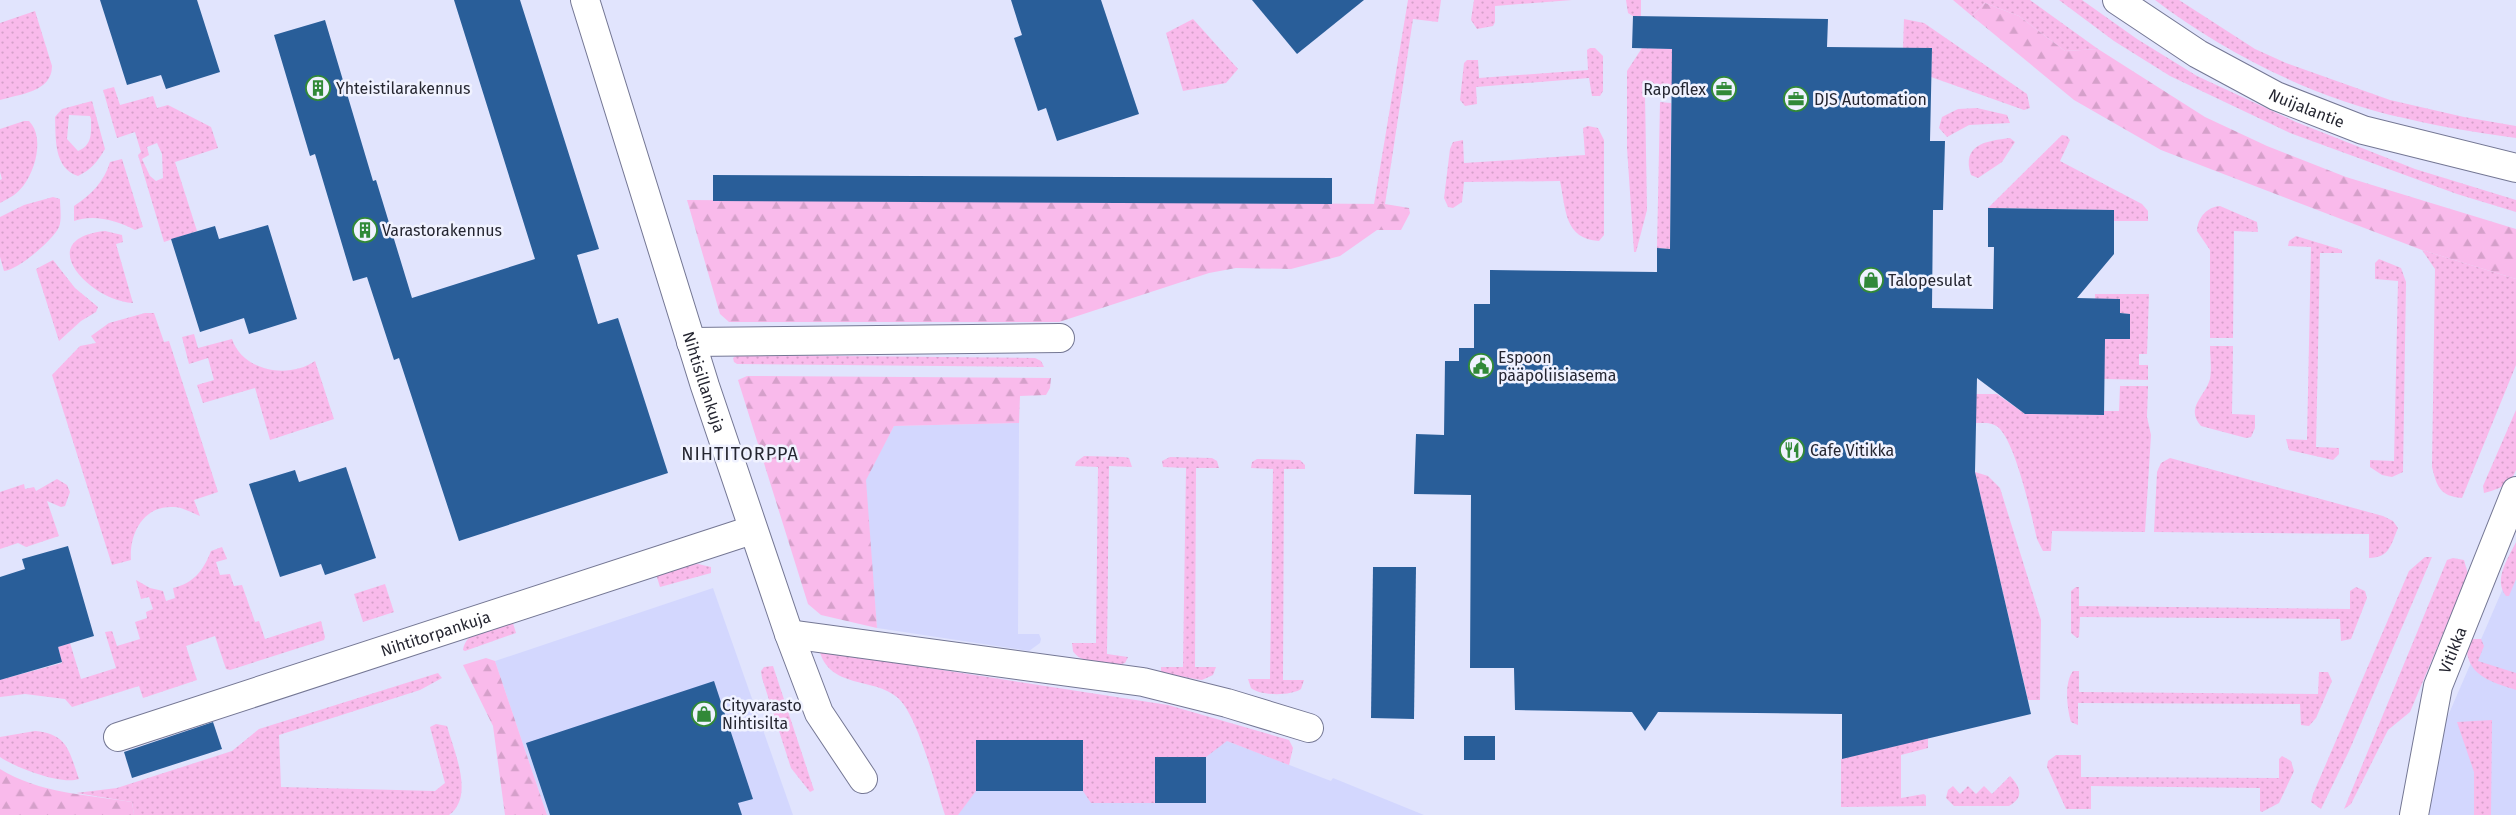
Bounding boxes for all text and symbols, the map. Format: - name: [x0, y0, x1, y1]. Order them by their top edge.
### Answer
- building icon: Yhteistilarakennus: [305, 75, 331, 101]
- office icon: Rapoflex: [1711, 76, 1737, 102]
- place label: Yhteistilarakennus: [336, 79, 470, 98]
- place label: Rapoflex: [1643, 80, 1706, 99]
- street label: Nuijalantie: [2265, 85, 2347, 132]
- office icon: DJS Automation: [1783, 86, 1809, 112]
- place label: DJS Automation: [1814, 90, 1927, 109]
- building icon: Varastorakennus: [352, 217, 378, 243]
- place label: Varastorakennus: [382, 221, 502, 240]
- shop icon: Talopesulat: [1858, 267, 1884, 293]
- place label: Talopesulat: [1888, 271, 1972, 290]
- street label: Nihtisillankuja: [679, 329, 729, 435]
- place label: Espoon pääpoliisiasema: [1498, 348, 1616, 385]
- public building icon: Espoon pääpoliisiasema: [1468, 353, 1494, 379]
- restaurant icon: Cafe Vitikka: [1779, 437, 1805, 463]
- place label: Cafe Vitikka: [1810, 441, 1894, 460]
- district label: NIHTITORPPA: [681, 443, 799, 465]
- street label: Nihtitorpankuja: [378, 607, 493, 661]
- street label: Vitikka: [2435, 624, 2471, 676]
- place label: Cityvarasto Nihtisilta: [722, 696, 802, 733]
- shop icon: Cityvarasto Nihtisilta: [691, 701, 717, 727]

